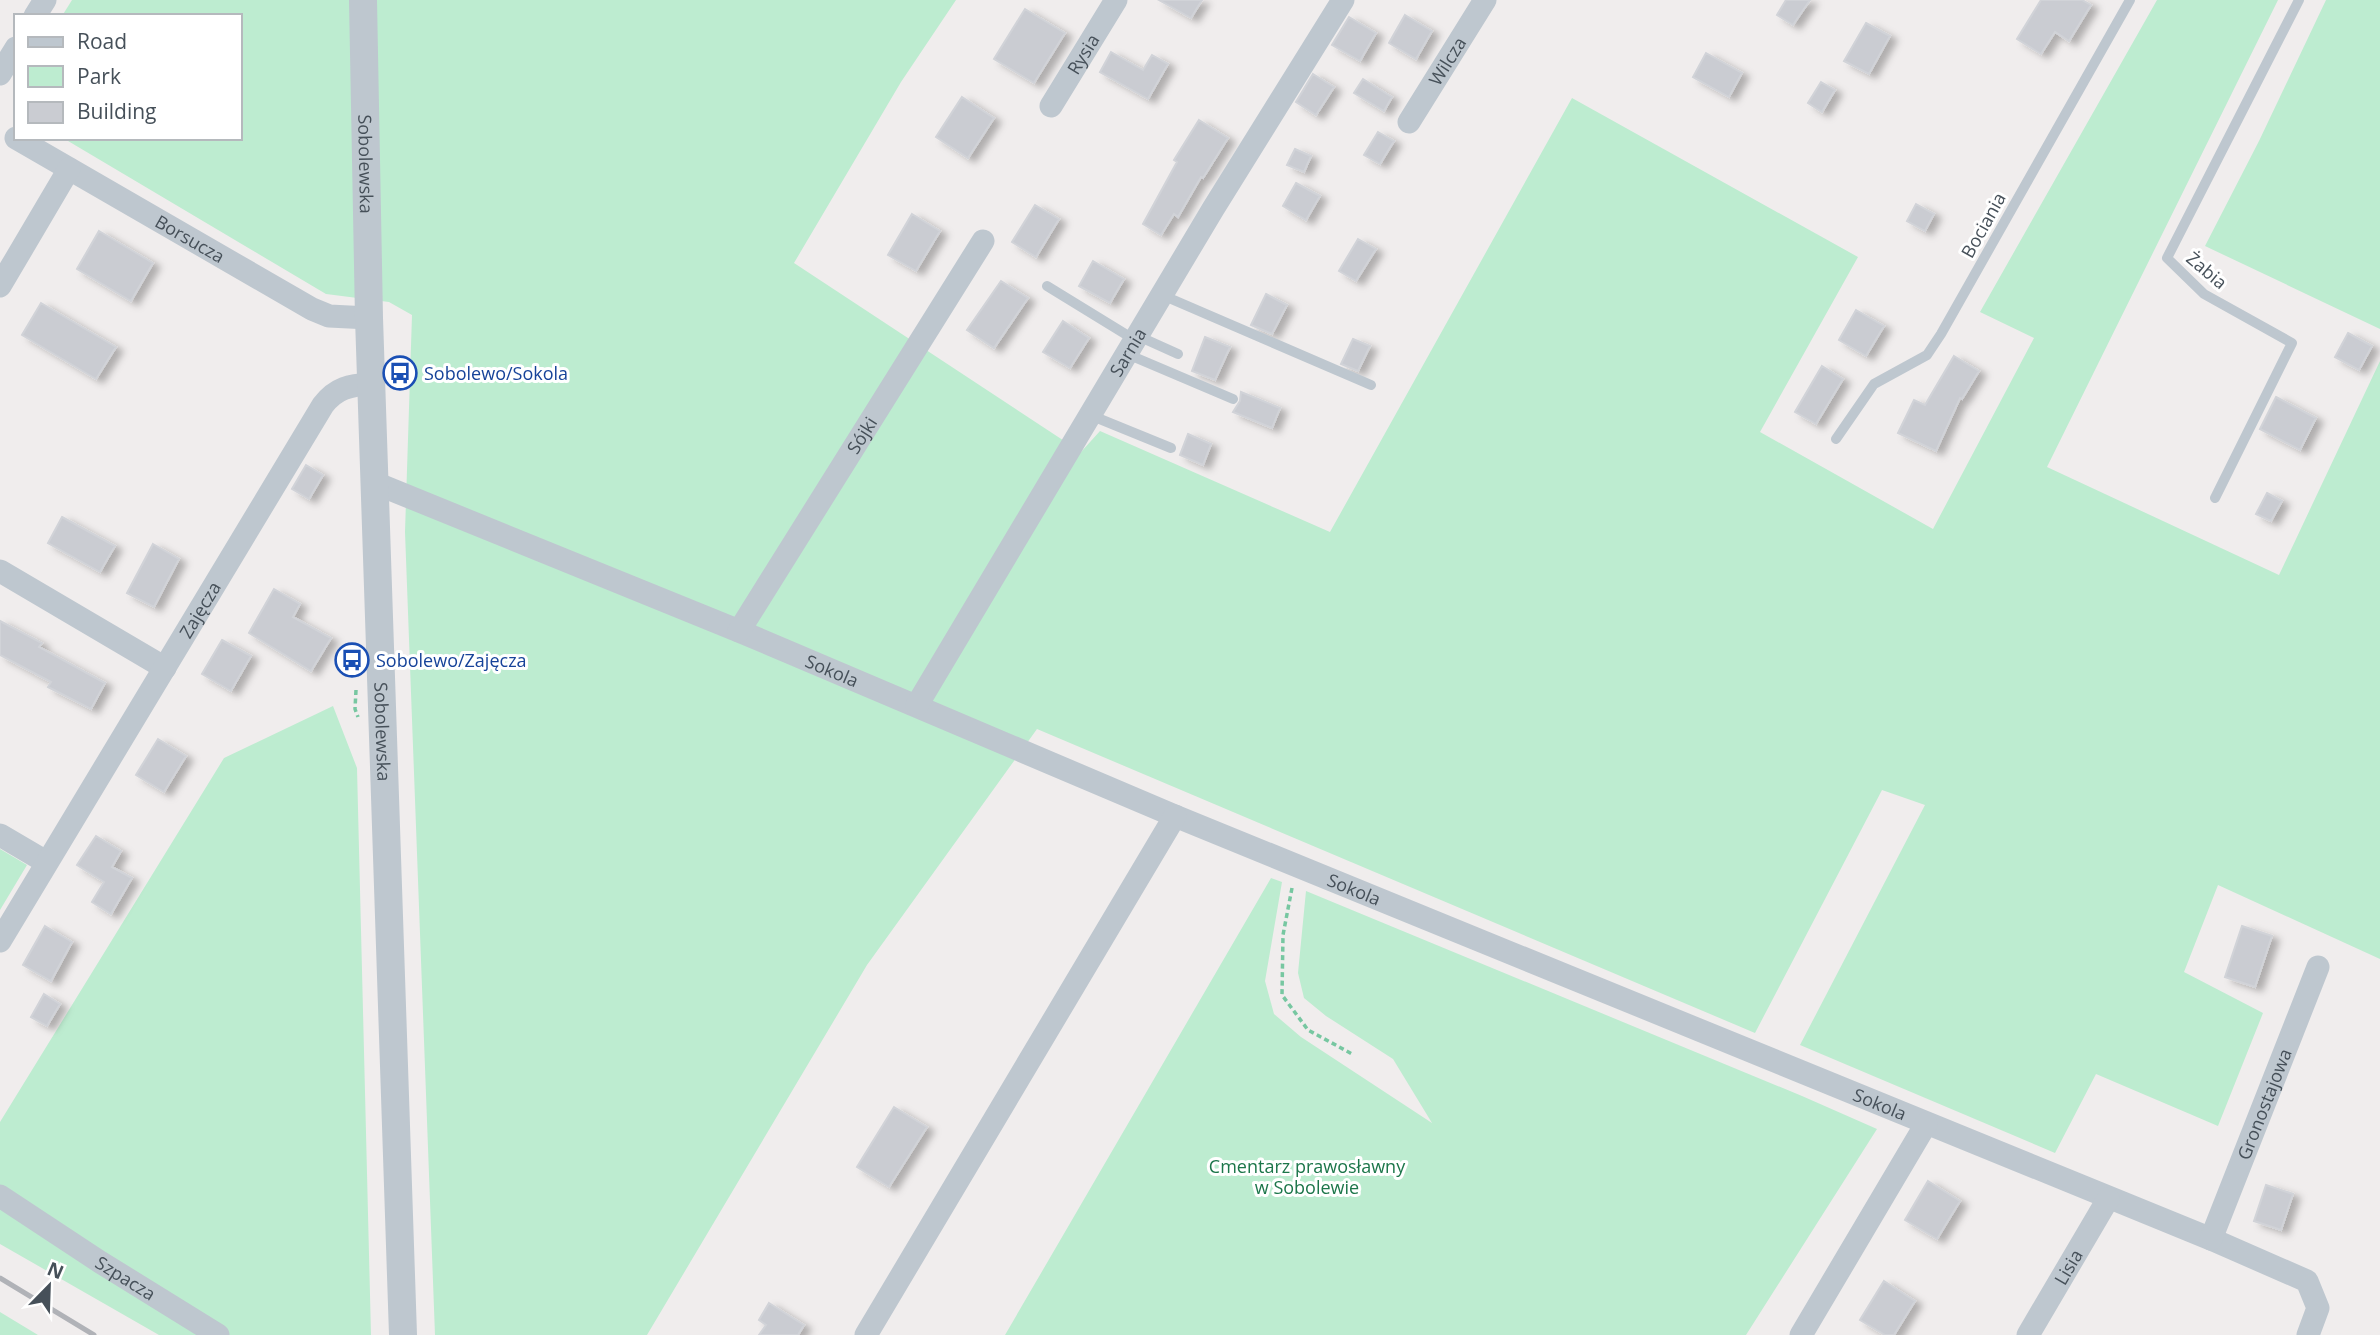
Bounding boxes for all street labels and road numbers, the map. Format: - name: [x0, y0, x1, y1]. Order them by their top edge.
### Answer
- street label: Rysia: [1061, 29, 1104, 79]
- street label: Wilcza: [1423, 32, 1471, 90]
- street label: Sobolewska: [353, 114, 379, 214]
- street label: Bociania: [1955, 188, 2011, 262]
- street label: Borsucza: [151, 209, 229, 268]
- street label: Żabia: [2182, 246, 2232, 294]
- street label: Sarnia: [1104, 323, 1151, 381]
- street label: Sójki: [841, 412, 882, 458]
- street label: Zajęcza: [173, 577, 226, 642]
- street label: Sokola: [802, 649, 862, 692]
- street label: Sobolewska: [369, 682, 396, 782]
- street label: Sokola: [1324, 868, 1384, 911]
- street label: Gronostajowa: [2231, 1045, 2297, 1163]
- street label: Sokola: [1850, 1082, 1910, 1125]
- street label: Lisia: [2048, 1245, 2088, 1289]
- street label: Szpacza: [91, 1250, 160, 1306]

